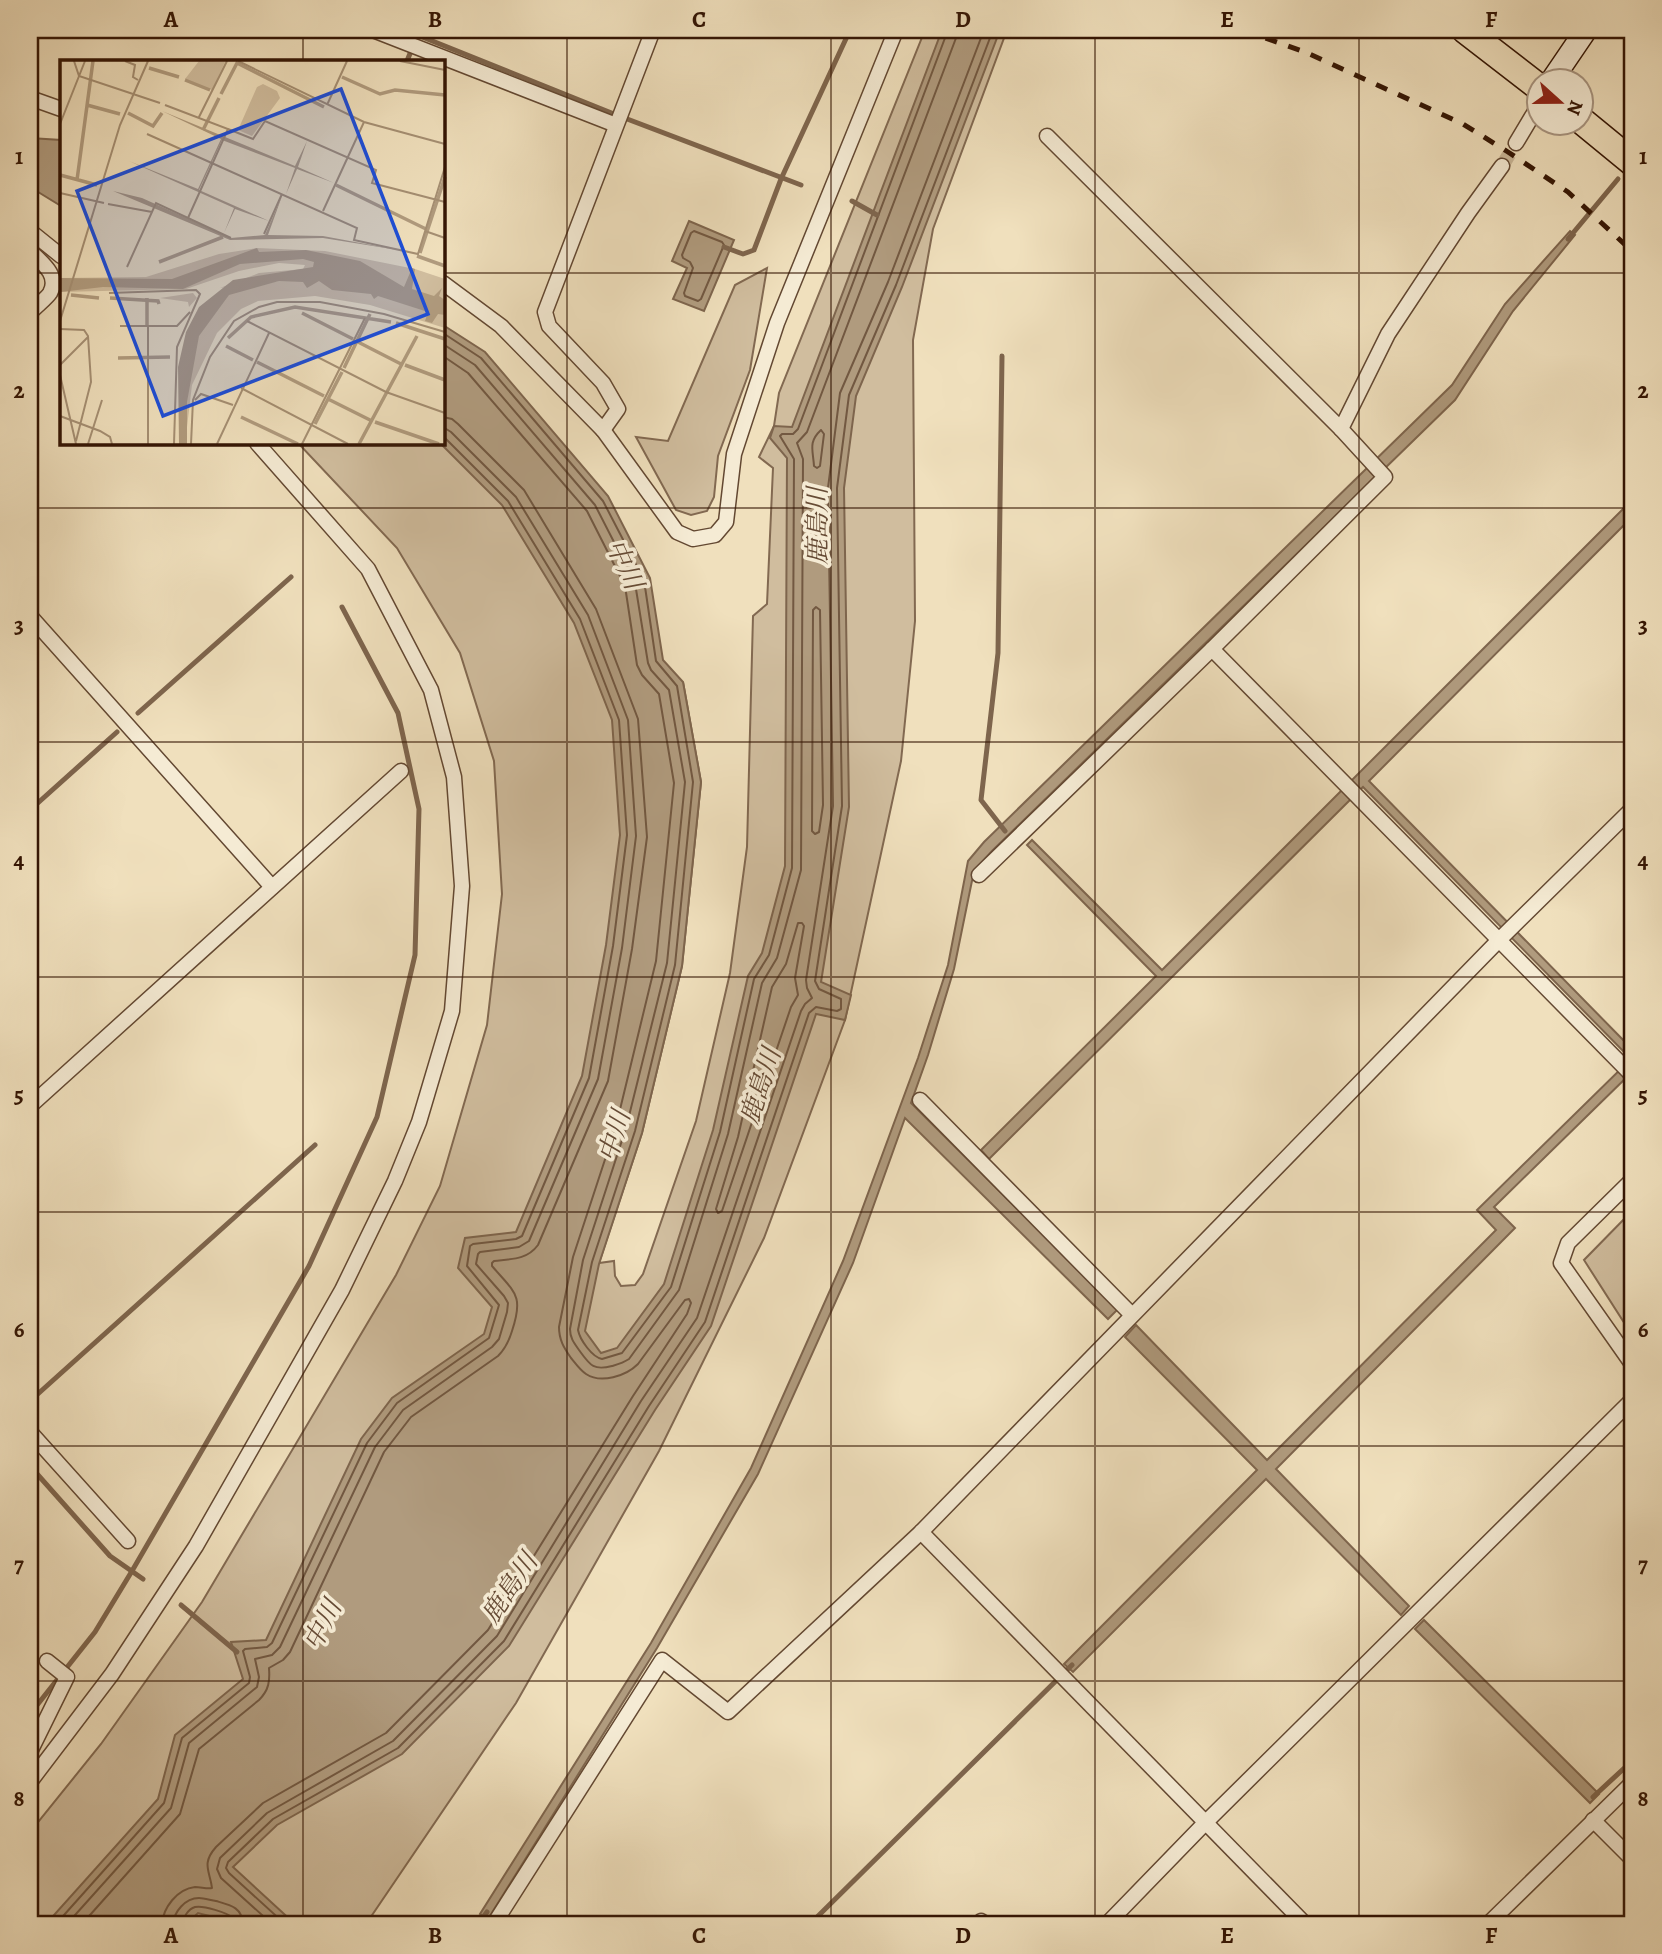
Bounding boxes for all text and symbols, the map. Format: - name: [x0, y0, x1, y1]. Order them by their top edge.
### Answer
- text: A: [163, 4, 179, 35]
- text: B: [428, 4, 442, 35]
- text: C: [692, 4, 706, 35]
- text: D: [955, 4, 971, 35]
- text: E: [1220, 4, 1234, 35]
- text: F: [1485, 4, 1498, 35]
- inset map: [60, 60, 444, 444]
- north arrow: [1526, 66, 1596, 136]
- text: N: [1560, 97, 1590, 119]
- text: 1: [15, 141, 23, 172]
- text: 1: [1639, 141, 1647, 172]
- text: 2: [13, 375, 25, 406]
- text: 2: [1637, 375, 1649, 406]
- water label: 鹿島川: [800, 484, 835, 565]
- water label: 中川: [598, 533, 653, 598]
- text: 3: [14, 610, 24, 641]
- text: 3: [1638, 610, 1648, 641]
- text: 4: [14, 845, 25, 876]
- text: 4: [1638, 845, 1649, 876]
- water label: 鹿島川: [732, 1041, 790, 1129]
- text: 5: [14, 1079, 24, 1110]
- text: 5: [1638, 1079, 1648, 1110]
- water label: 中川: [590, 1103, 640, 1166]
- text: 6: [14, 1314, 25, 1345]
- text: 6: [1638, 1314, 1649, 1345]
- water label: 鹿島川: [473, 1544, 547, 1630]
- text: 7: [14, 1549, 24, 1580]
- text: 7: [1638, 1549, 1648, 1580]
- water label: 中川: [295, 1591, 351, 1656]
- text: 8: [13, 1783, 25, 1814]
- text: 8: [1637, 1783, 1649, 1814]
- text: A: [163, 1920, 179, 1951]
- text: B: [428, 1920, 442, 1951]
- text: C: [692, 1920, 706, 1951]
- text: D: [955, 1920, 971, 1951]
- text: E: [1220, 1920, 1234, 1951]
- text: F: [1485, 1920, 1498, 1951]

